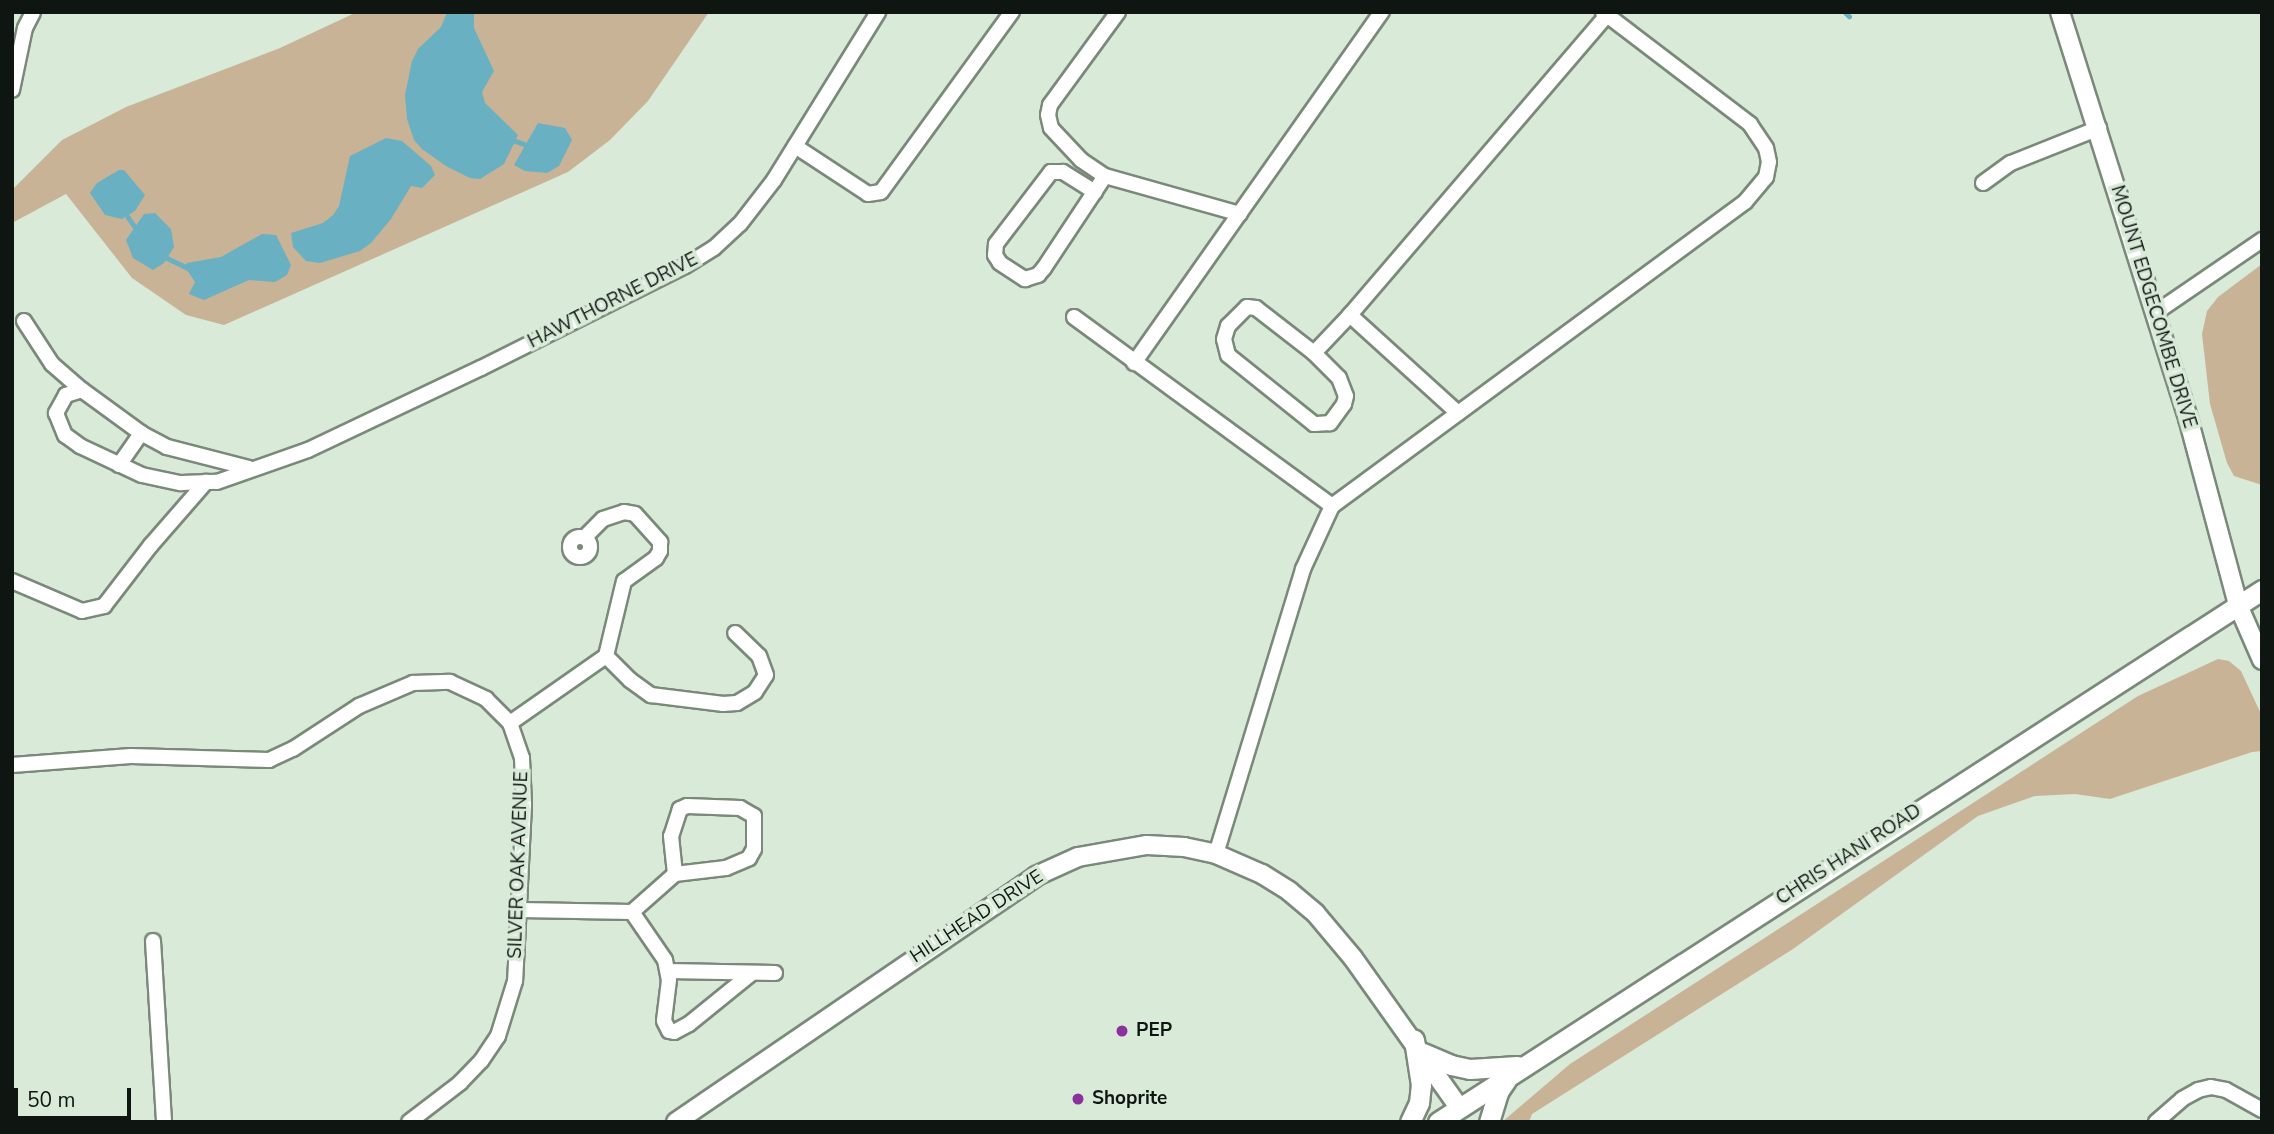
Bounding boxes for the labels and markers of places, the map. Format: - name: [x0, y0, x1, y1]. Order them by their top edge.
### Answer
- place label: PEP: [1136, 1020, 1172, 1042]
- marker: PEP: [1114, 1023, 1130, 1039]
- place label: Shoprite: [1092, 1088, 1167, 1110]
- marker: Shoprite: [1070, 1091, 1086, 1107]

